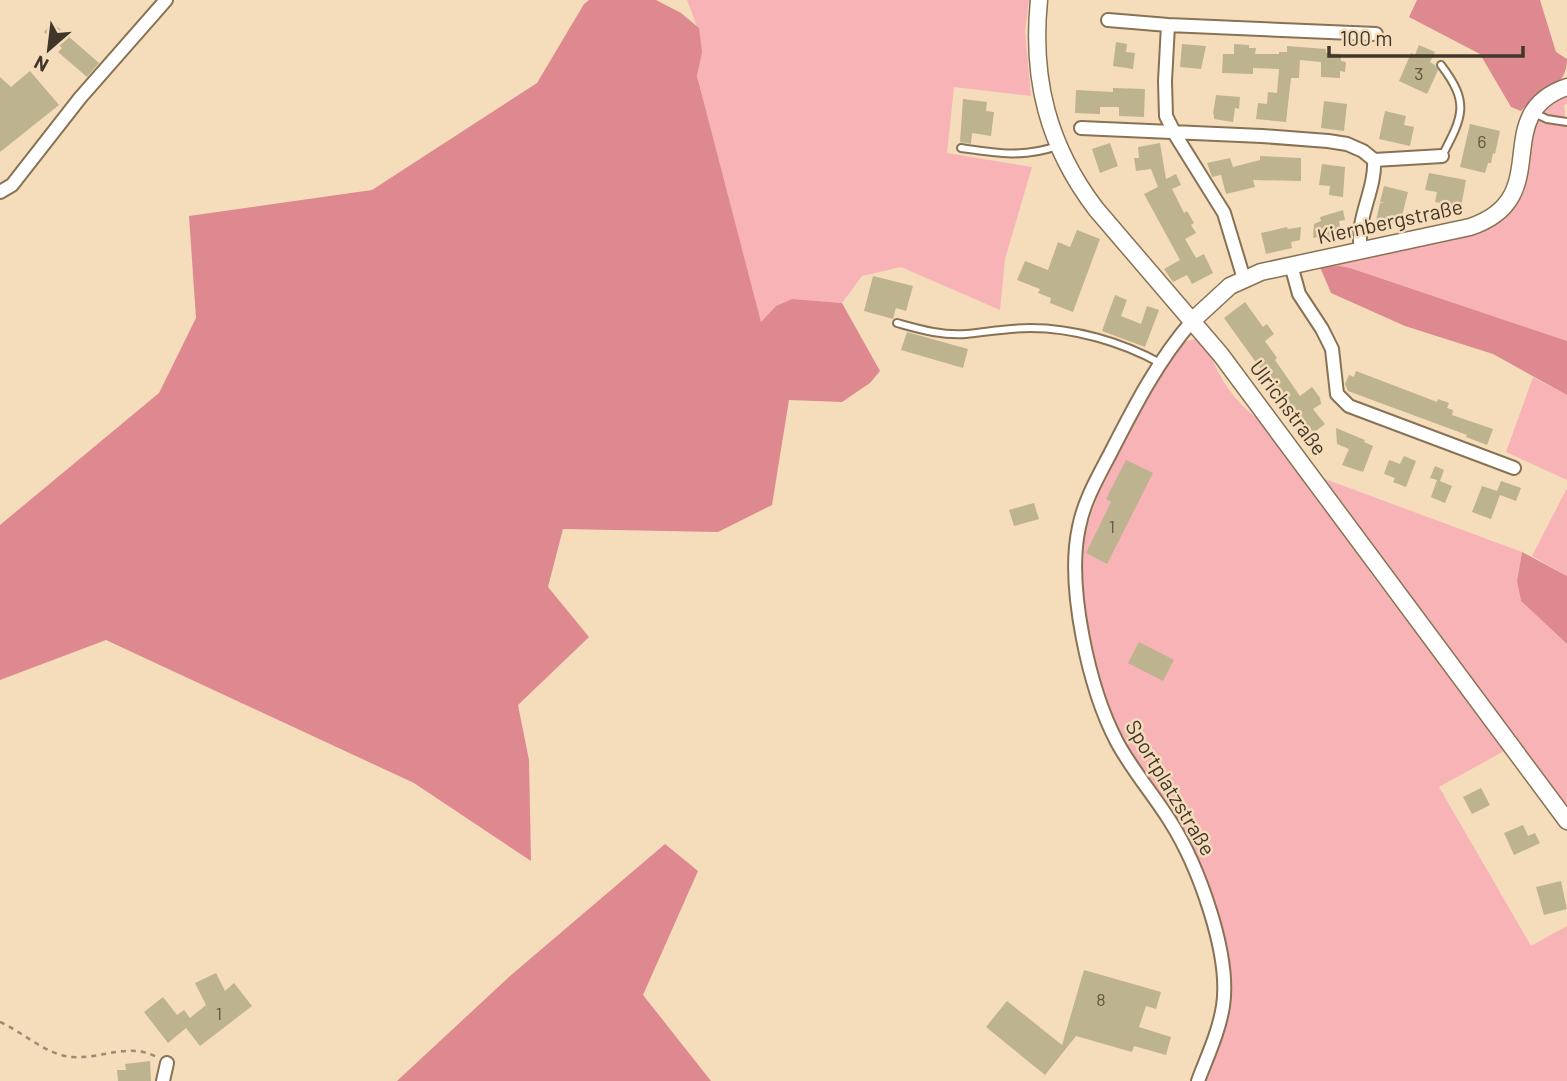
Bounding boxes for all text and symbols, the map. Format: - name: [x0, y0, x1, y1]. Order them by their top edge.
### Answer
- north arrow: [14, 14, 84, 84]
- scale bar: [1329, 14, 1523, 58]
- text: 100 m: [1340, 25, 1393, 50]
- text: N: [30, 51, 52, 78]
- house number: 3: [1414, 62, 1424, 84]
- house number: 6: [1477, 130, 1487, 152]
- street label: Kiernbergstraße: [1315, 193, 1465, 248]
- street label: Ulrichstraße: [1245, 355, 1333, 460]
- house number: 1: [1109, 515, 1115, 537]
- street label: Sportplatzstraße: [1121, 715, 1222, 860]
- house number: 8: [1096, 988, 1106, 1010]
- house number: 1: [216, 1002, 222, 1024]

